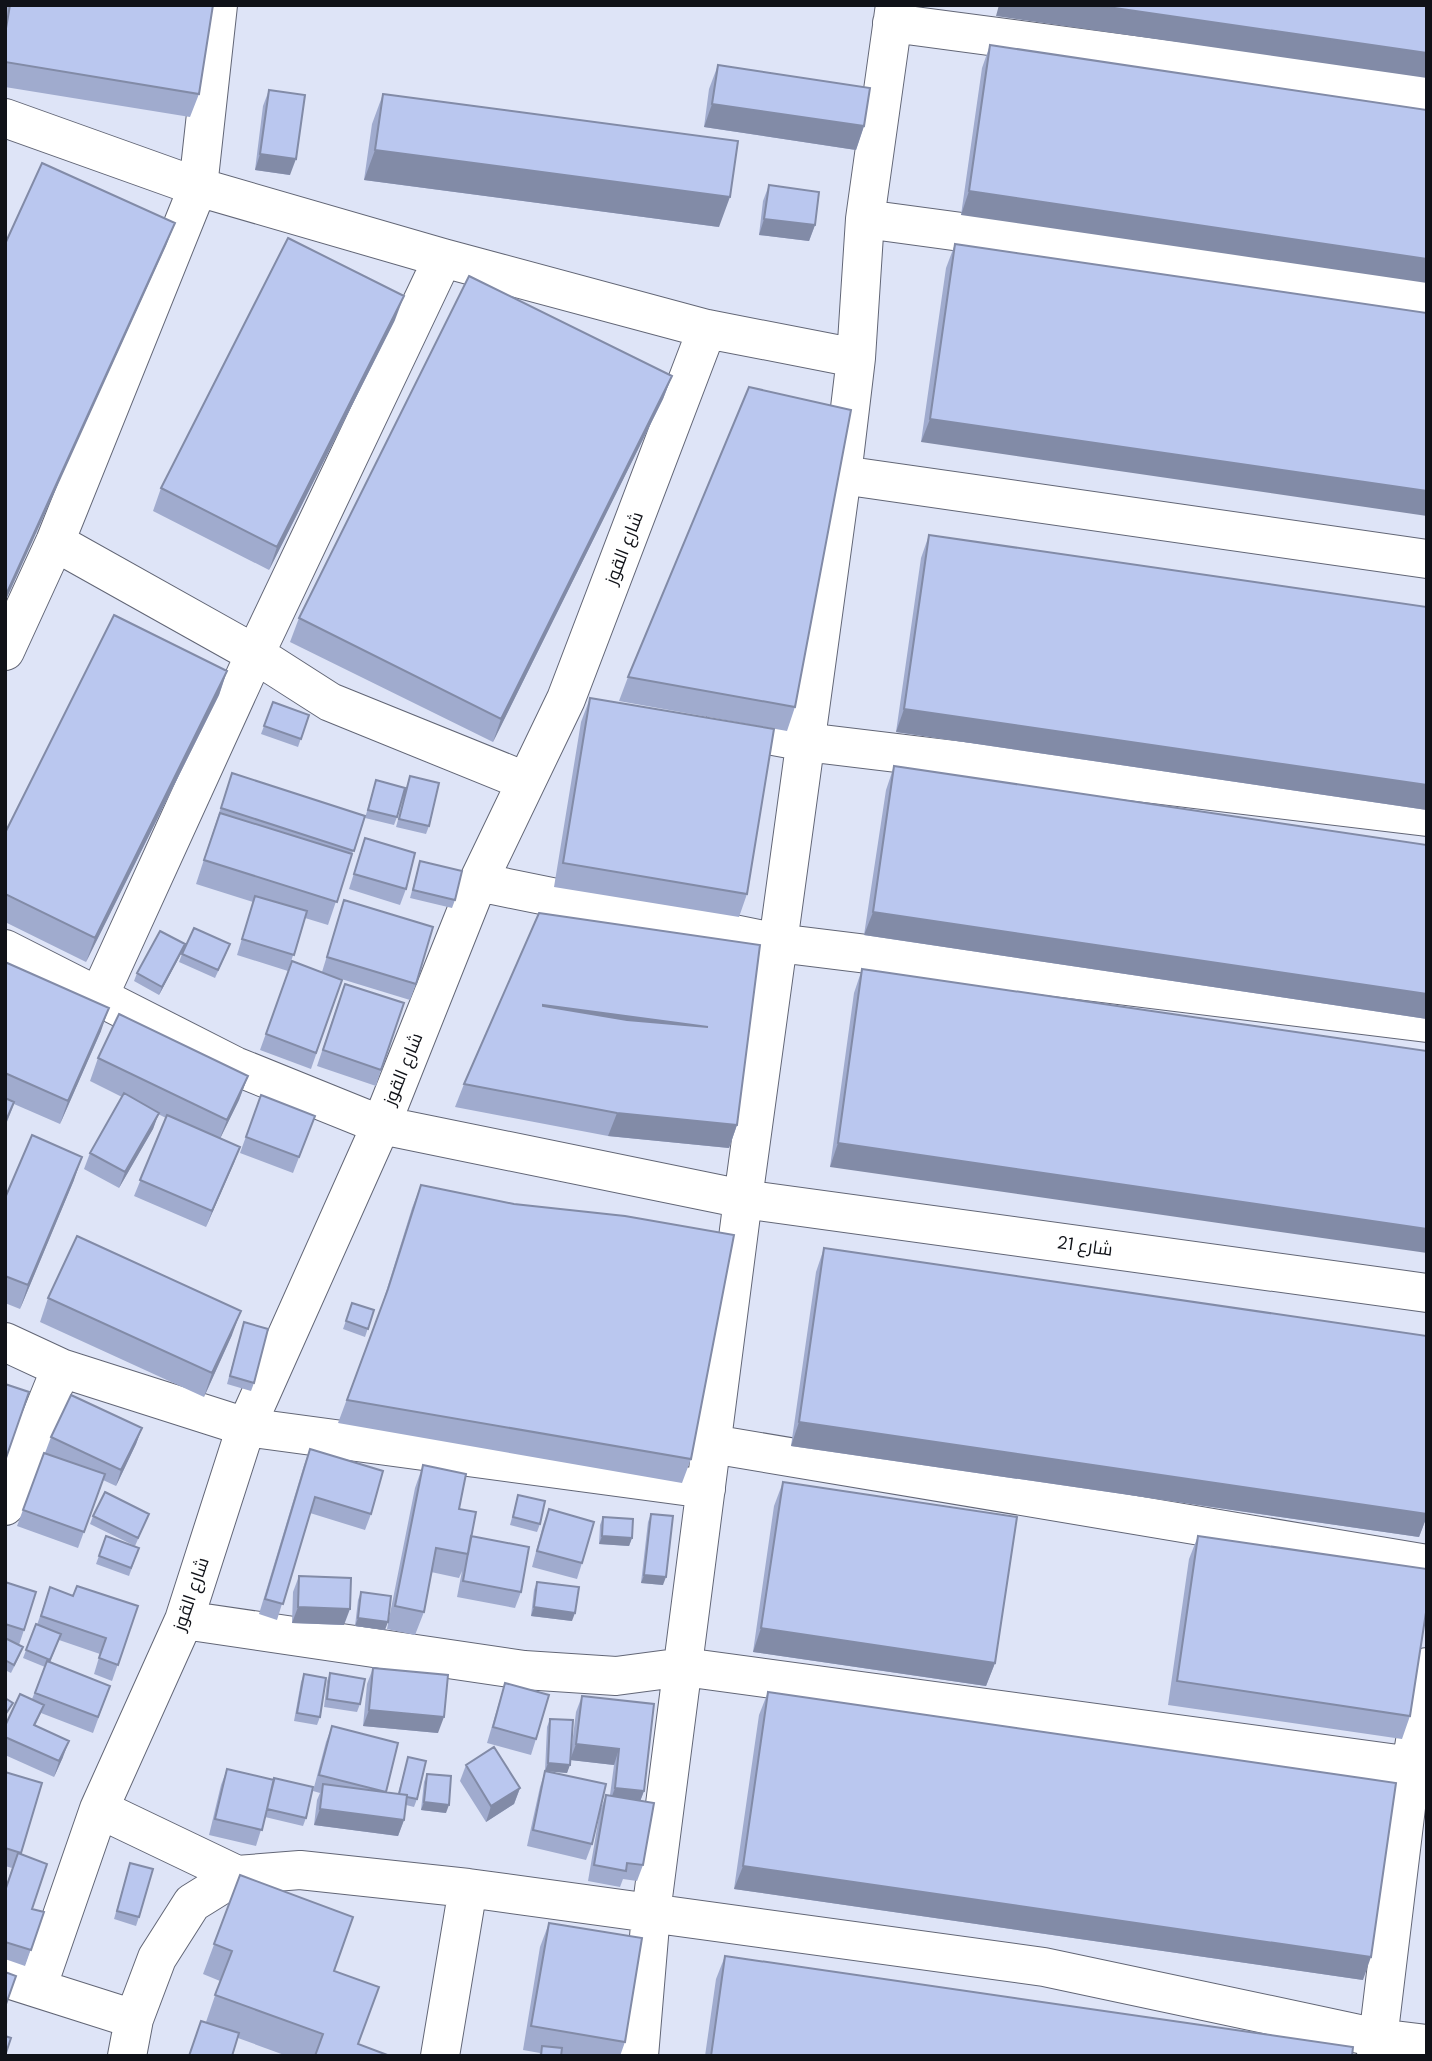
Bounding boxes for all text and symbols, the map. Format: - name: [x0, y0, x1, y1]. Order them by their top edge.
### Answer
- street label: شارع القوز: [599, 508, 649, 589]
- street label: شارع القوز: [377, 1029, 428, 1110]
- street label: شارع 21: [1056, 1230, 1114, 1262]
- street label: شارع القوز: [167, 1554, 215, 1635]

